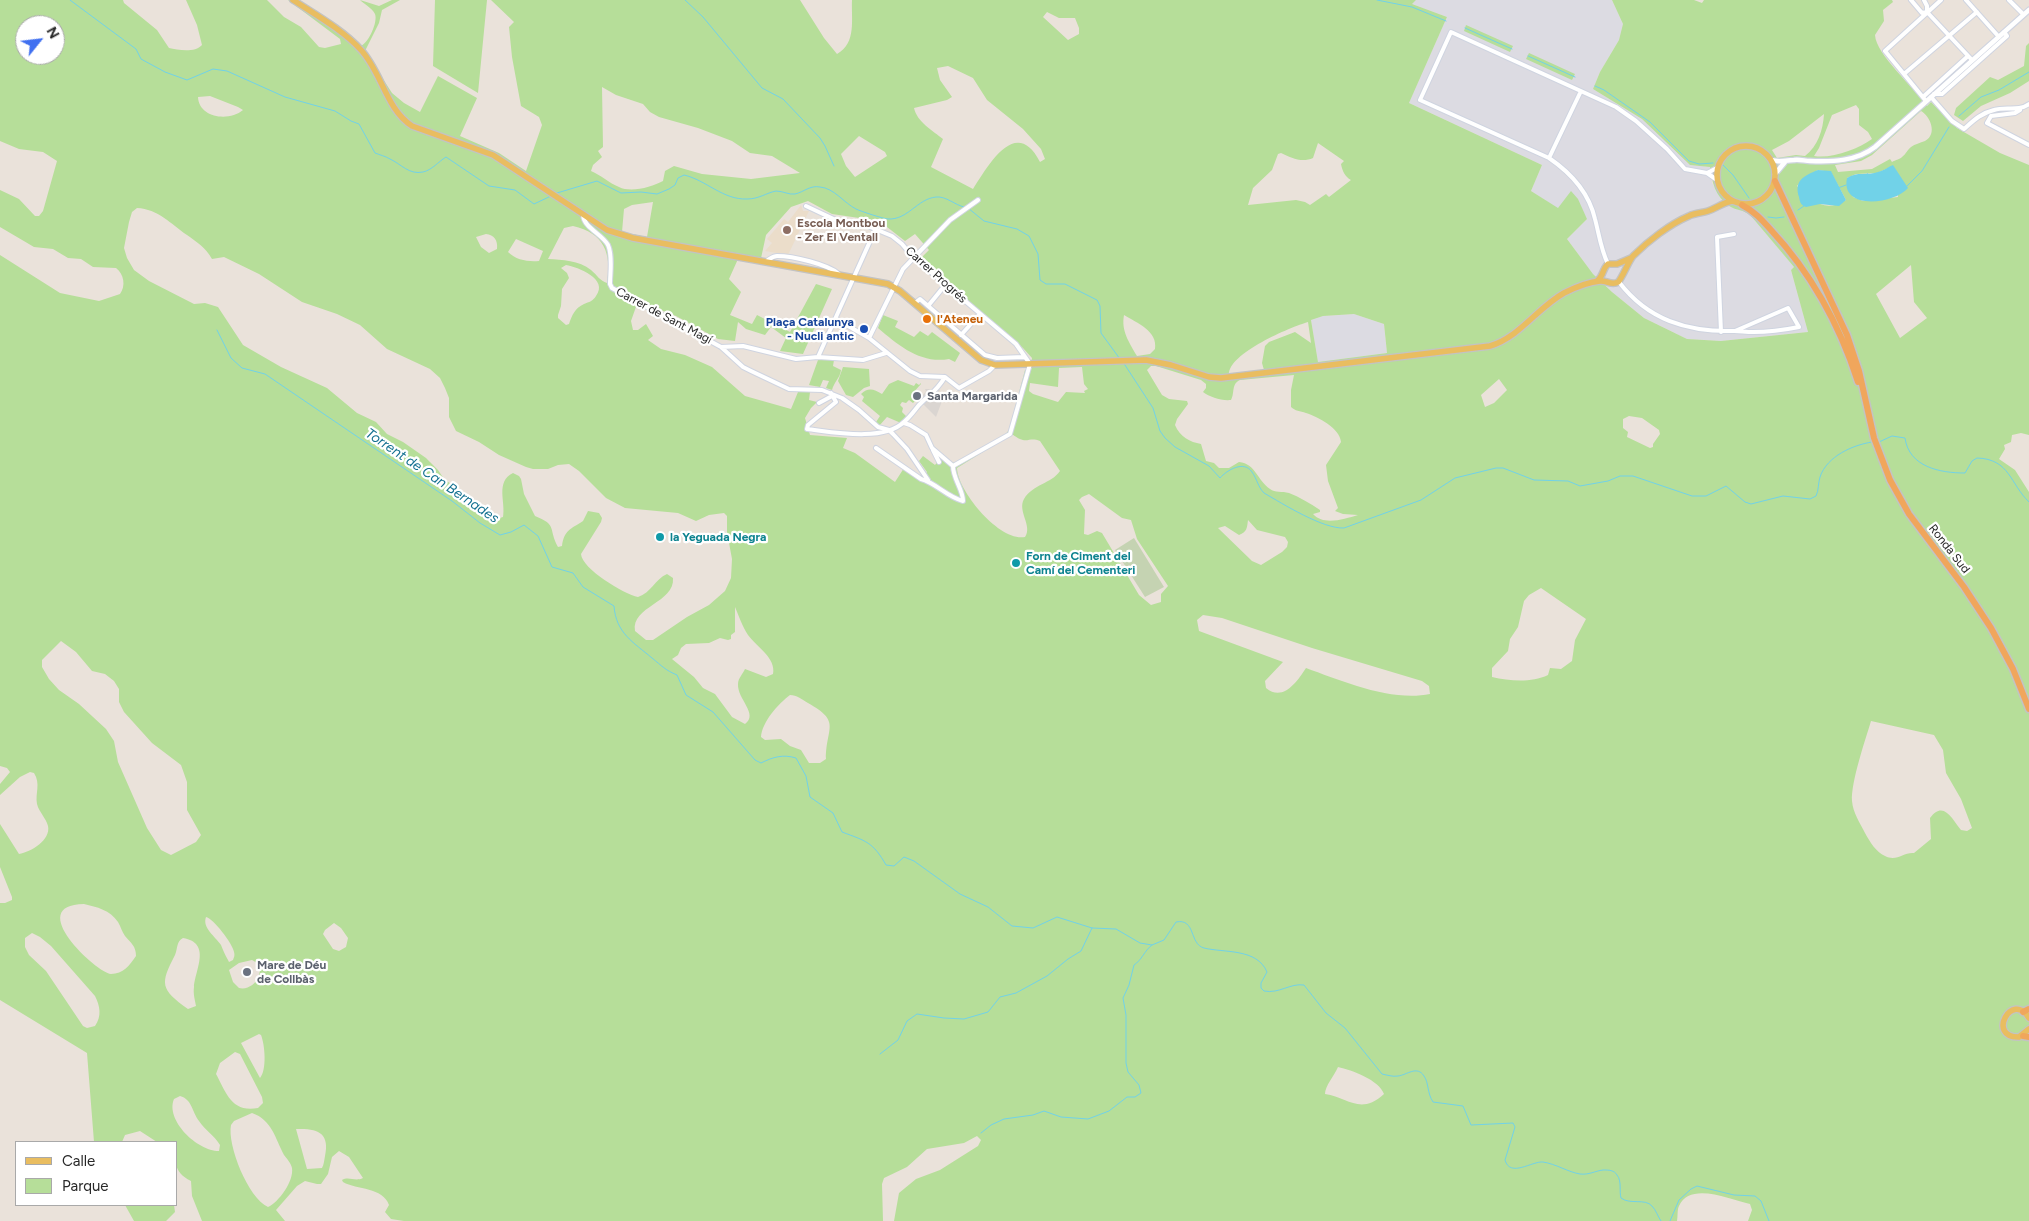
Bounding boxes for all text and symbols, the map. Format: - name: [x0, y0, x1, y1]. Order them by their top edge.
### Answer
- north arrow: [15, 15, 65, 65]
- text: N: [43, 24, 63, 42]
- place label: Escola Montbou - Zer El Ventall: [797, 216, 885, 244]
- marker: Escola Montbou - Zer El Ventall: [781, 224, 793, 236]
- street label: Carrer Progrés: [902, 244, 970, 306]
- street label: Carrer de Sant Magí: [613, 285, 715, 347]
- place label: l'Ateneu: [937, 312, 983, 326]
- marker: l'Ateneu: [921, 313, 933, 325]
- place label: Plaça Catalunya - Nucli antic: [766, 315, 854, 343]
- marker: Plaça Catalunya - Nucli antic: [858, 323, 870, 335]
- place label: Santa Margarida: [927, 389, 1018, 403]
- marker: Santa Margarida: [911, 390, 923, 402]
- water label: Torrent de Can Bernades: [362, 425, 502, 527]
- street label: Ronda Sud: [1925, 522, 1973, 576]
- place label: la Yeguada Negra: [670, 530, 766, 544]
- marker: la Yeguada Negra: [654, 531, 666, 543]
- place label: Forn de Ciment del Camí del Cementeri: [1026, 549, 1135, 577]
- marker: Forn de Ciment del Camí del Cementeri: [1010, 557, 1022, 569]
- place label: Mare de Déu de Collbàs: [257, 958, 326, 986]
- marker: Mare de Déu de Collbàs: [241, 966, 253, 978]
- legend: [15, 1141, 178, 1206]
- text: Calle: [62, 1152, 95, 1170]
- text: Parque: [62, 1177, 109, 1195]

